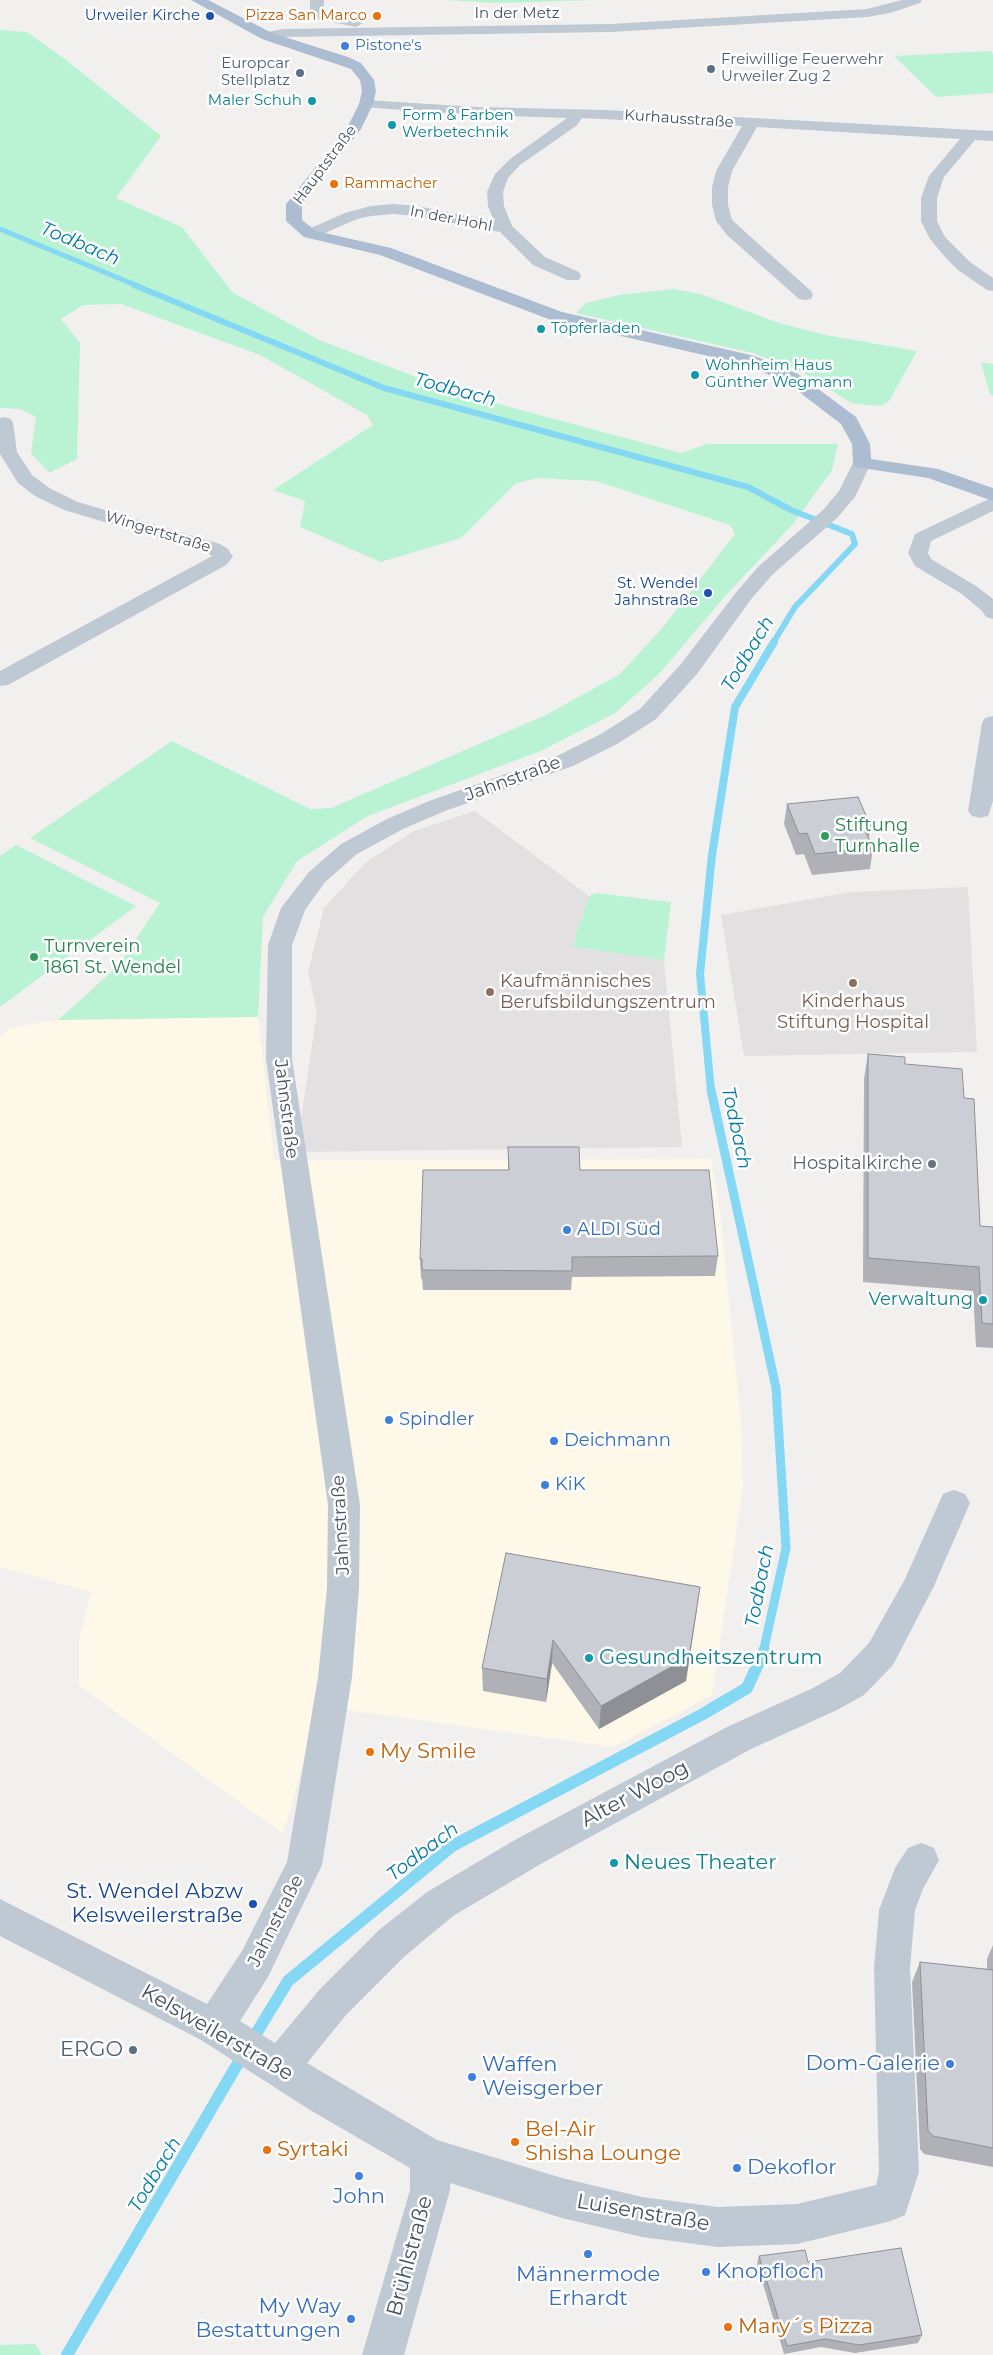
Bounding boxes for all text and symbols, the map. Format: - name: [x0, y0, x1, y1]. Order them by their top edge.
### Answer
- street label: In der Metz: [475, 5, 559, 23]
- place label: Urweiler Kirche: [85, 7, 200, 25]
- place label: Pizza San Marco: [245, 7, 367, 25]
- marker: Urweiler Kirche: [204, 10, 216, 22]
- marker: Pizza San Marco: [371, 10, 383, 22]
- place label: Pistone's: [355, 37, 422, 55]
- marker: Pistone's: [339, 40, 351, 52]
- place label: Freiwillige Feuerwehr Urweiler Zug 2: [721, 51, 884, 86]
- place label: Europcar Stellplatz: [221, 55, 290, 90]
- marker: Freiwillige Feuerwehr Urweiler Zug 2: [705, 63, 717, 75]
- marker: Europcar Stellplatz: [294, 67, 306, 79]
- place label: Maler Schuh: [208, 92, 302, 110]
- marker: Maler Schuh: [306, 95, 318, 107]
- street label: Kurhausstraße: [624, 106, 734, 132]
- place label: Form & Farben Werbetechnik: [402, 107, 514, 142]
- marker: Form & Farben Werbetechnik: [386, 119, 398, 131]
- street label: Hauptstraße: [289, 122, 361, 208]
- place label: Rammacher: [344, 175, 438, 193]
- marker: Rammacher: [328, 178, 340, 190]
- street label: In der Hohl: [408, 202, 494, 236]
- water label: Todbach: [37, 217, 123, 271]
- place label: Töpferladen: [551, 320, 641, 338]
- marker: Töpferladen: [535, 323, 547, 335]
- place label: Wohnheim Haus Günther Wegmann: [705, 357, 852, 392]
- water label: Todbach: [412, 368, 498, 412]
- marker: Wohnheim Haus Günther Wegmann: [689, 369, 701, 381]
- street label: Wingertstraße: [103, 507, 213, 557]
- place label: St. Wendel Jahnstraße: [615, 575, 698, 610]
- marker: St. Wendel Jahnstraße: [702, 587, 714, 599]
- water label: Todbach: [717, 612, 779, 696]
- street label: Jahnstraße: [462, 752, 564, 806]
- place label: Stiftung Turnhalle: [835, 815, 920, 858]
- marker: Stiftung Turnhalle: [819, 830, 831, 842]
- place label: Turnverein 1861 St. Wendel: [44, 936, 181, 979]
- marker: Turnverein 1861 St. Wendel: [28, 951, 40, 963]
- place label: Kaufmännisches Berufsbildungszentrum: [500, 971, 716, 1014]
- marker: Kinderhaus Stiftung Hospital: [847, 977, 859, 989]
- marker: Kaufmännisches Berufsbildungszentrum: [484, 986, 496, 998]
- place label: Kinderhaus Stiftung Hospital: [777, 991, 929, 1034]
- street label: Jahnstraße: [269, 1058, 303, 1160]
- water label: Todbach: [716, 1085, 756, 1171]
- place label: Hospitalkirche: [792, 1153, 922, 1175]
- marker: Hospitalkirche: [926, 1158, 938, 1170]
- place label: ALDI Süd: [577, 1219, 661, 1241]
- marker: ALDI Süd: [561, 1224, 573, 1236]
- place label: Verwaltung: [868, 1289, 973, 1311]
- marker: Verwaltung: [977, 1294, 989, 1306]
- place label: Spindler: [399, 1409, 474, 1431]
- marker: Spindler: [383, 1414, 395, 1426]
- place label: Deichmann: [564, 1430, 671, 1452]
- marker: Deichmann: [548, 1435, 560, 1447]
- street label: Jahnstraße: [328, 1474, 354, 1576]
- place label: KiK: [555, 1474, 585, 1496]
- marker: KiK: [539, 1479, 551, 1491]
- water label: Todbach: [741, 1543, 779, 1629]
- place label: Gesundheitszentrum: [599, 1645, 823, 1671]
- marker: Gesundheitszentrum: [583, 1652, 595, 1664]
- place label: My Smile: [380, 1739, 476, 1765]
- marker: My Smile: [364, 1746, 376, 1758]
- street label: Alter Woog: [577, 1755, 693, 1833]
- water label: Todbach: [383, 1818, 463, 1886]
- place label: Neues Theater: [624, 1850, 777, 1876]
- marker: Neues Theater: [608, 1857, 620, 1869]
- street label: Jahnstraße: [244, 1872, 308, 1970]
- place label: St. Wendel Abzw Kelsweilerstraße: [66, 1879, 243, 1929]
- marker: St. Wendel Abzw Kelsweilerstraße: [247, 1898, 259, 1910]
- street label: Kelsweilerstraße: [136, 1979, 298, 2087]
- place label: ERGO: [60, 2037, 123, 2063]
- marker: ERGO: [127, 2044, 139, 2056]
- place label: Dom-Galerie: [805, 2051, 940, 2077]
- place label: Waffen Weisgerber: [482, 2052, 603, 2102]
- marker: Dom-Galerie: [944, 2058, 956, 2070]
- marker: Waffen Weisgerber: [466, 2071, 478, 2083]
- place label: Bel-Air Shisha Lounge: [525, 2117, 681, 2167]
- water label: Todbach: [124, 2133, 186, 2217]
- marker: Bel-Air Shisha Lounge: [509, 2136, 521, 2148]
- place label: Syrtaki: [277, 2137, 349, 2163]
- marker: Syrtaki: [261, 2144, 273, 2156]
- place label: Dekoflor: [747, 2155, 837, 2181]
- marker: Dekoflor: [731, 2162, 743, 2174]
- marker: John: [353, 2170, 365, 2182]
- place label: John: [333, 2184, 385, 2210]
- street label: Luisenstraße: [575, 2189, 711, 2237]
- street label: Brühlstraße: [382, 2193, 438, 2319]
- marker: Männermode Erhardt: [582, 2248, 594, 2260]
- place label: Knopfloch: [716, 2259, 824, 2285]
- place label: Männermode Erhardt: [516, 2262, 660, 2312]
- marker: Knopfloch: [700, 2266, 712, 2278]
- place label: My Way Bestattungen: [195, 2294, 341, 2344]
- marker: My Way Bestattungen: [345, 2313, 357, 2325]
- place label: Mary´s Pizza: [738, 2314, 873, 2340]
- marker: Mary´s Pizza: [722, 2321, 734, 2333]

